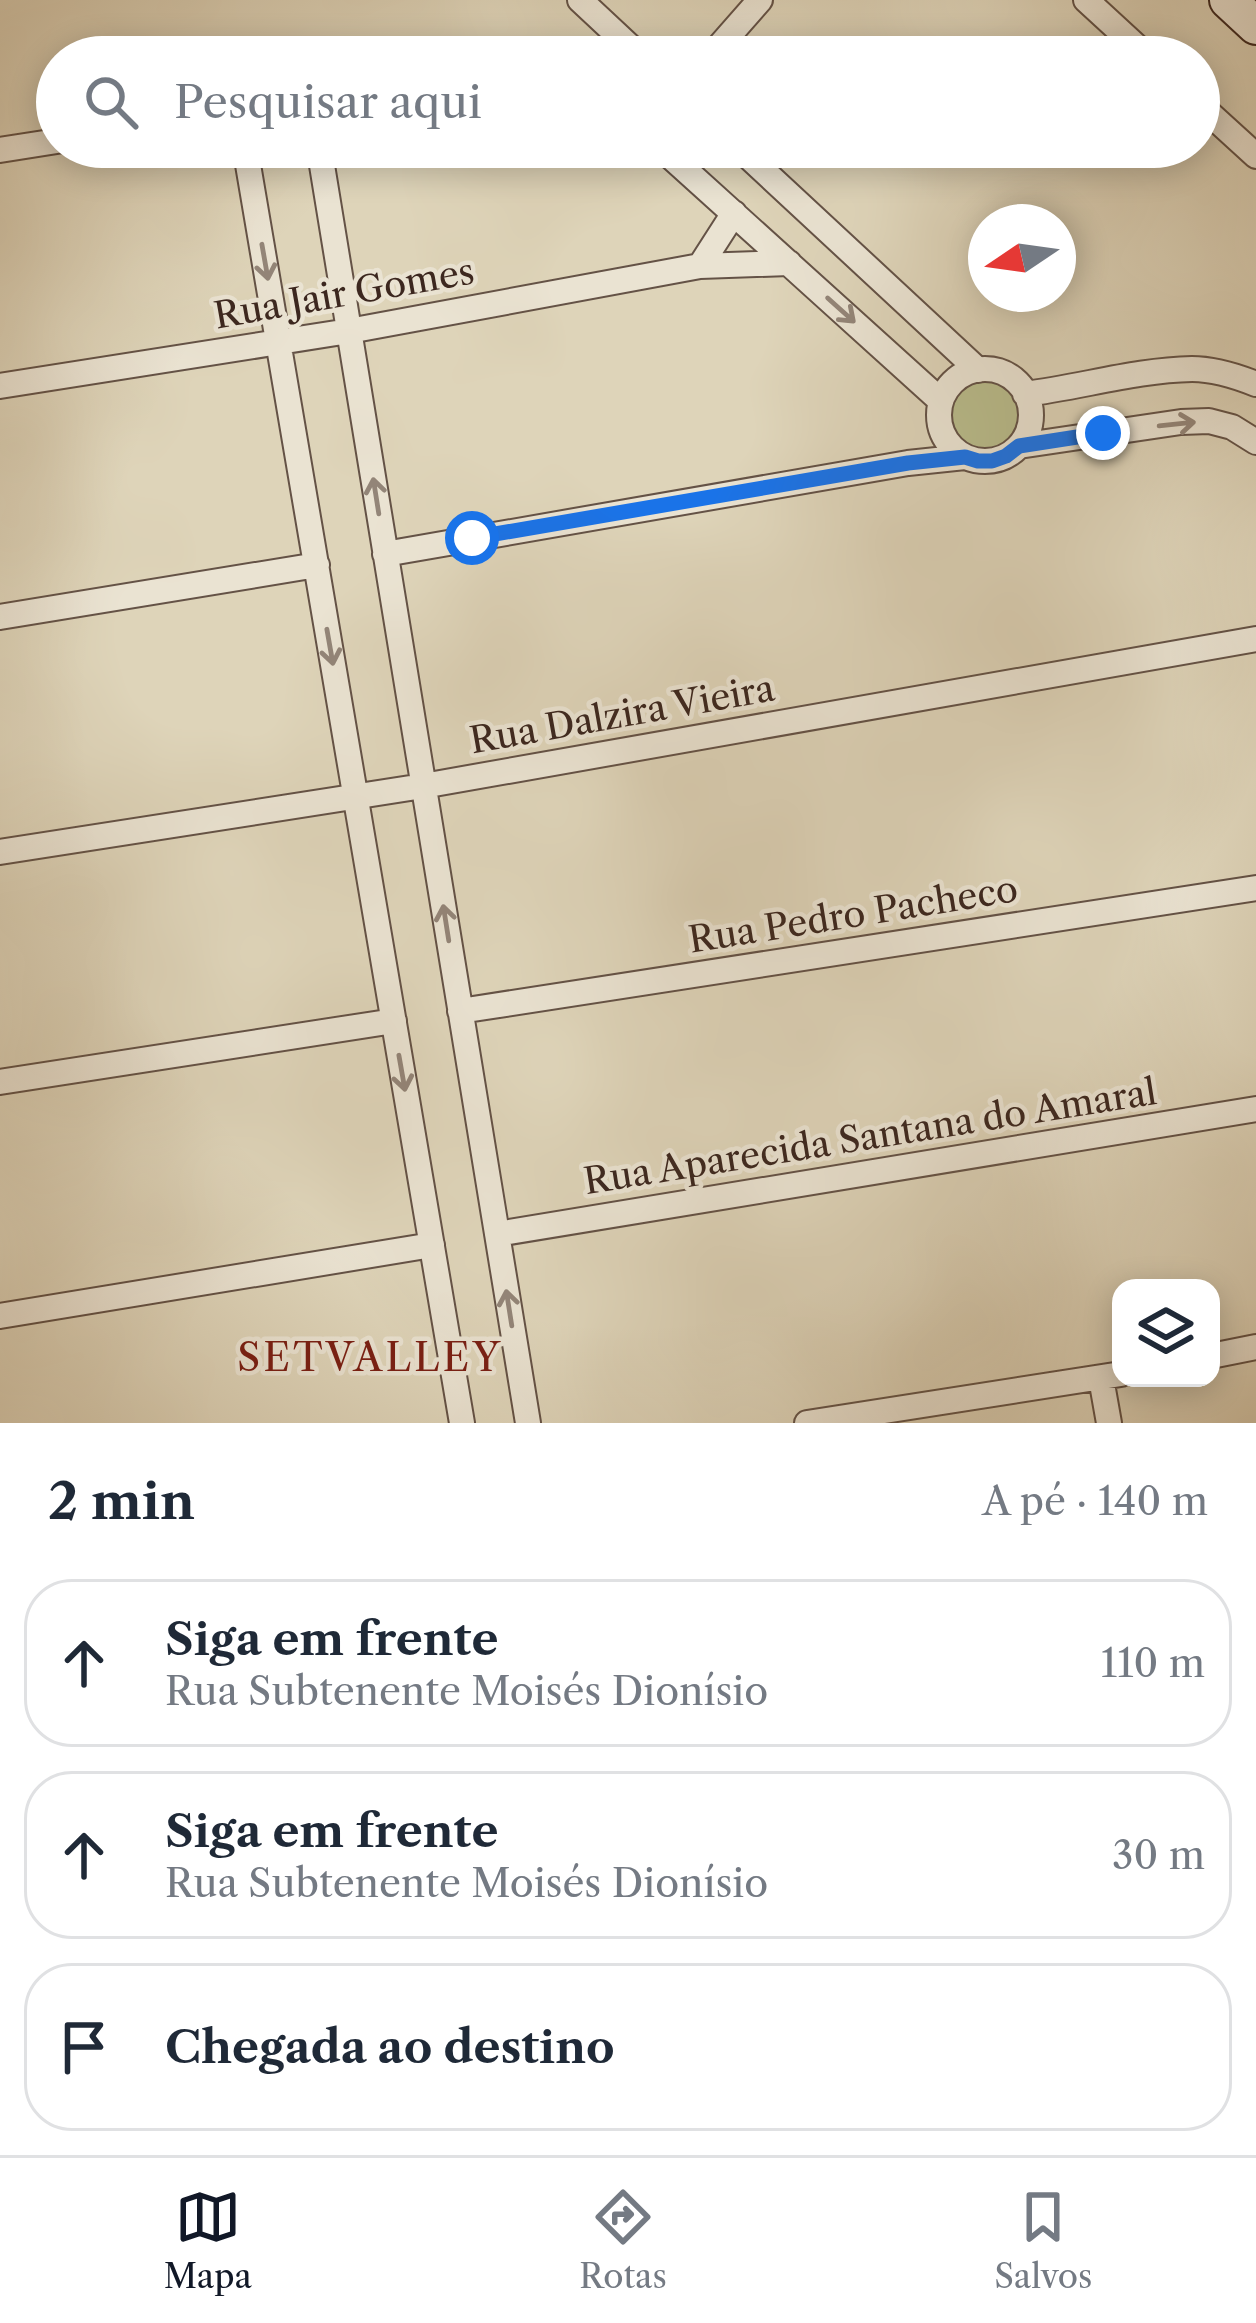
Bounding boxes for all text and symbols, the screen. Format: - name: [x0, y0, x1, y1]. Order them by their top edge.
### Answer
- search box: [36, 36, 1220, 168]
- icon: search: [78, 69, 144, 135]
- text: Pesquisar aqui: [174, 74, 482, 130]
- north arrow: [968, 204, 1076, 312]
- one-way arrow: [254, 242, 277, 281]
- street label: Rua Jair Gomes: [211, 248, 477, 338]
- one-way arrow: [825, 296, 855, 323]
- route end: [1076, 406, 1130, 460]
- one-way arrow: [1156, 412, 1195, 435]
- one-way arrow: [364, 478, 387, 517]
- route start: [445, 511, 499, 565]
- one-way arrow: [320, 626, 343, 665]
- street label: Rua Dalzira Vieira: [466, 666, 778, 762]
- street label: Rua Pedro Pacheco: [685, 866, 1021, 962]
- one-way arrow: [433, 904, 456, 943]
- one-way arrow: [392, 1052, 415, 1091]
- street label: Rua Aparecida Santana do Amaral: [581, 1069, 1159, 1203]
- map controls: [1112, 1279, 1220, 1387]
- button: layers: [1112, 1279, 1220, 1387]
- one-way arrow: [496, 1289, 519, 1328]
- district label: SETVALLEY: [237, 1333, 503, 1381]
- text: 2 min: [48, 1470, 195, 1532]
- text: A pé · 140 m: [982, 1477, 1208, 1525]
- text: Siga em frente: [165, 1611, 498, 1667]
- icon: ahead: [51, 1630, 117, 1696]
- text: 110 m: [1101, 1639, 1205, 1687]
- text: Rua Subtenente Moisés Dionísio: [165, 1667, 768, 1715]
- text: Siga em frente: [165, 1803, 498, 1859]
- icon: ahead: [51, 1822, 117, 1888]
- text: 30 m: [1112, 1831, 1205, 1879]
- text: Rua Subtenente Moisés Dionísio: [165, 1859, 768, 1907]
- icon: arrive: [51, 2014, 117, 2080]
- text: Chegada ao destino: [165, 2019, 615, 2075]
- tab: Mapa: [164, 2184, 252, 2297]
- tab: Rotas: [579, 2184, 667, 2297]
- tab: Salvos: [994, 2184, 1092, 2297]

